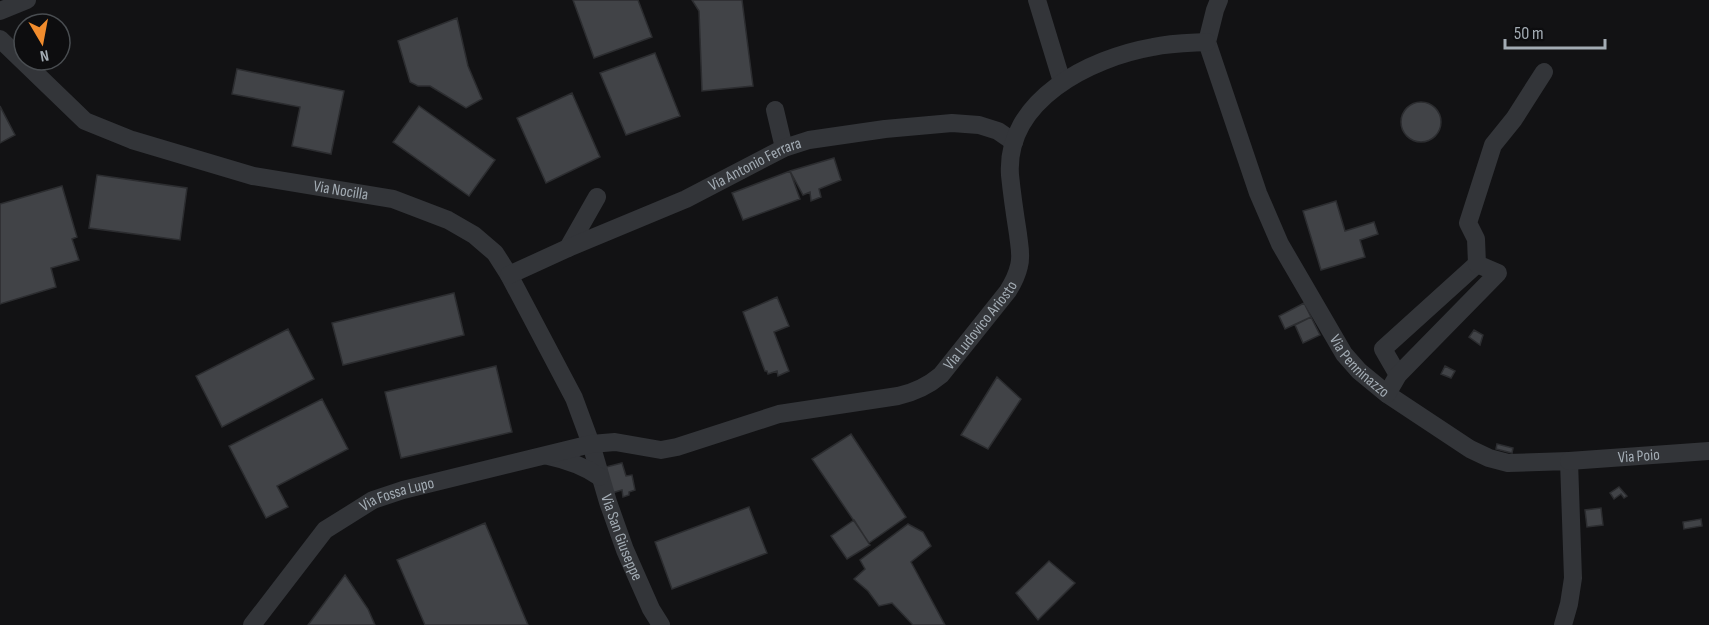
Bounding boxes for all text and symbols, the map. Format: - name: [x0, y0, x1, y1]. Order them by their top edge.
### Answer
- north arrow: [12, 12, 72, 72]
- scale bar: [1505, 12, 1606, 50]
- text: 50 m: [1514, 23, 1544, 44]
- text: N: [38, 45, 50, 65]
- street label: Via Antonio Ferrara: [705, 134, 804, 195]
- street label: Via Nocilla: [312, 177, 370, 204]
- street label: Via Ludovico Ariosto: [939, 278, 1021, 374]
- street label: Via Penninazzo: [1325, 331, 1393, 401]
- street label: Via Poio: [1617, 445, 1660, 467]
- street label: Via Fossa Lupo: [356, 473, 436, 515]
- street label: Via San Giuseppe: [597, 492, 647, 583]

